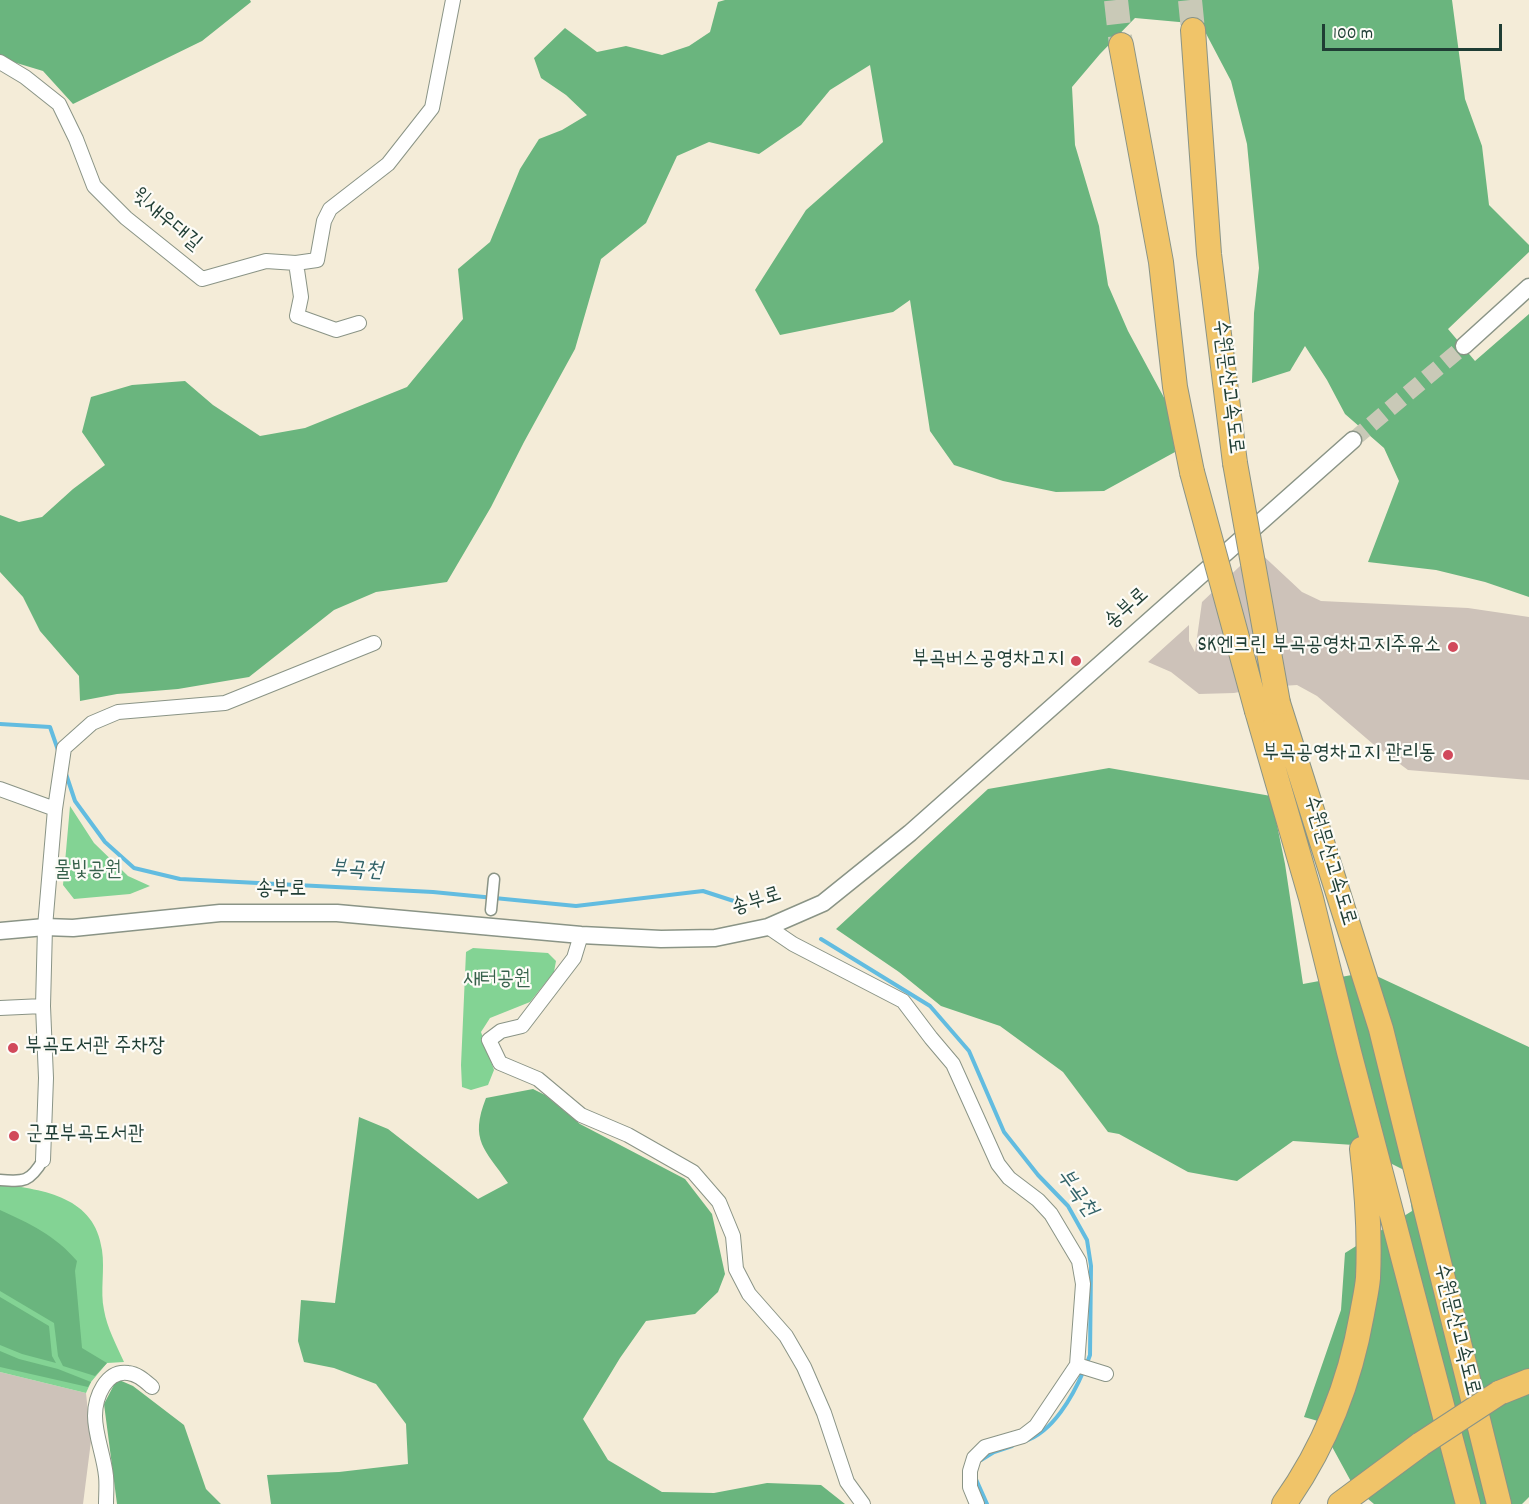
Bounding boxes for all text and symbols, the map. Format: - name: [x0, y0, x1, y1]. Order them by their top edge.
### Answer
- scale bar: [1325, 12, 1505, 50]
- text: 100 m: [1333, 22, 1373, 47]
- street label: 윗새우대길: [125, 184, 205, 258]
- street label: 수원문산고속도로: [1205, 318, 1247, 456]
- street label: 송부로: [1101, 584, 1155, 636]
- place label: SK엔크린 부곡공영차고지주유소: [1198, 634, 1441, 660]
- marker: SK엔크린 부곡공영차고지주유소: [1446, 640, 1460, 654]
- place label: 부곡버스공영차고지: [912, 648, 1064, 674]
- marker: 부곡버스공영차고지: [1069, 654, 1083, 668]
- place label: 부곡공영차고지 관리동: [1262, 742, 1436, 768]
- marker: 부곡공영차고지 관리동: [1441, 748, 1455, 762]
- street label: 수원문산고속도로: [1296, 793, 1360, 929]
- water label: 부곡천: [329, 857, 383, 887]
- park label: 물빛공원: [54, 859, 122, 885]
- street label: 송부로: [256, 878, 306, 904]
- street label: 송부로: [729, 884, 785, 922]
- park label: 새터공원: [463, 968, 531, 994]
- place label: 부곡도서관 주차장: [25, 1035, 165, 1061]
- marker: 부곡도서관 주차장: [6, 1041, 20, 1055]
- place label: 군포부곡도서관: [26, 1123, 144, 1149]
- marker: 군포부곡도서관: [7, 1129, 21, 1143]
- water label: 부곡천: [1049, 1165, 1101, 1223]
- street label: 수원문산고속도로: [1426, 1261, 1484, 1399]

